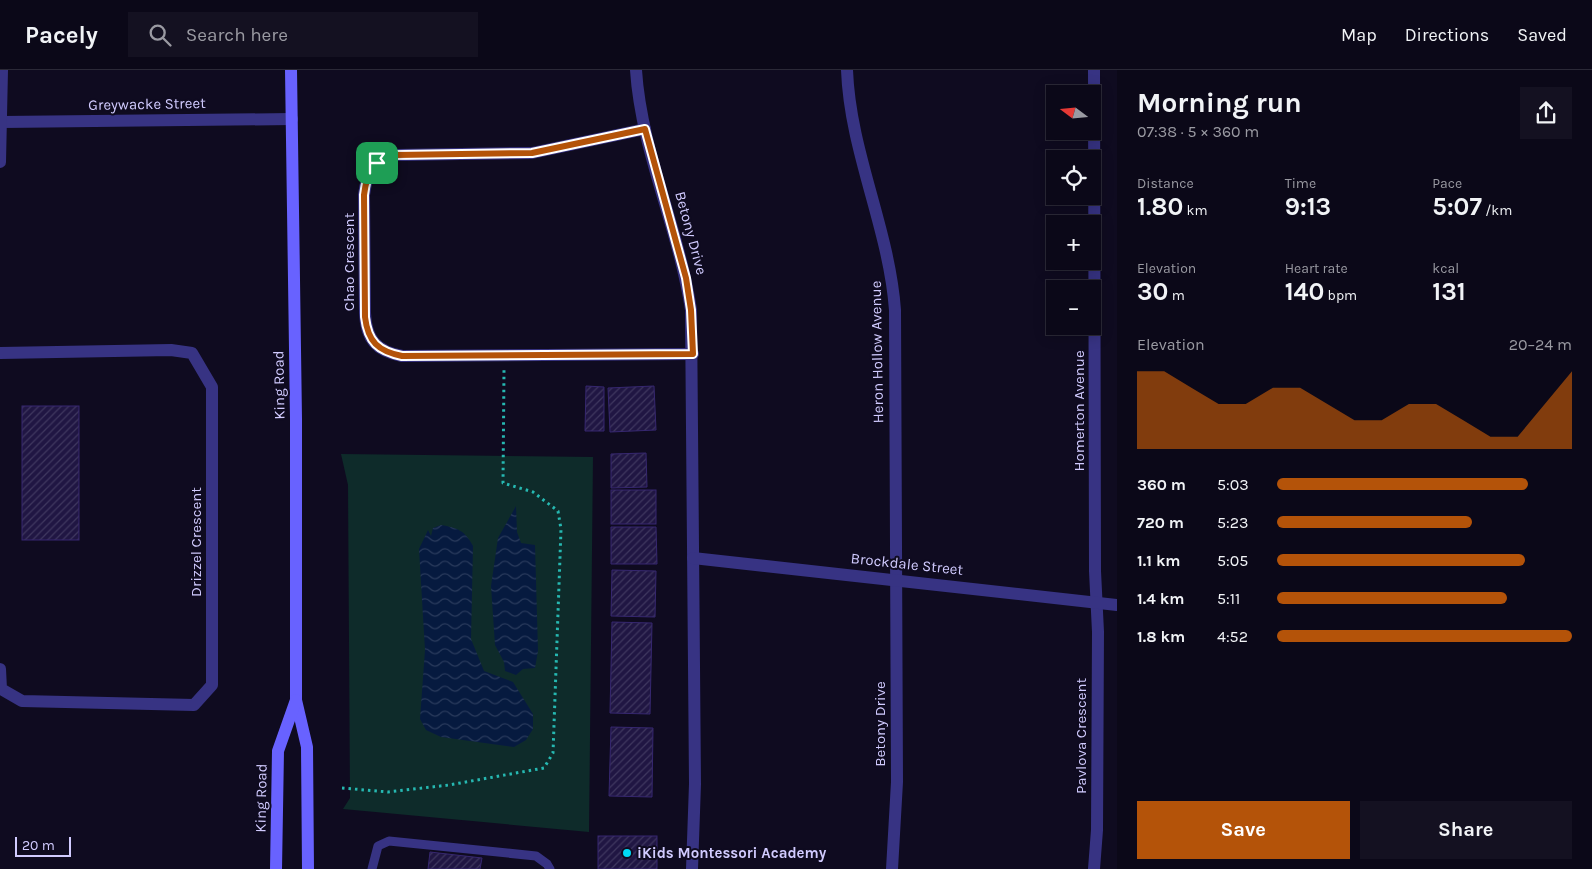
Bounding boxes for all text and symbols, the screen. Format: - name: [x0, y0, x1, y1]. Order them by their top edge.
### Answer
- search box: [128, 12, 478, 57]
- text: Pacely: [25, 21, 98, 49]
- icon: search: [146, 21, 174, 49]
- text: Search here: [186, 24, 288, 46]
- text: Map: [1341, 24, 1377, 46]
- text: Directions: [1405, 24, 1489, 46]
- text: Saved: [1517, 24, 1567, 46]
- north arrow: [1046, 85, 1101, 140]
- map controls: [1046, 85, 1101, 335]
- text: Morning run: [1137, 86, 1302, 119]
- button: share: [1520, 87, 1572, 139]
- street label: Greywacke Street: [88, 94, 206, 114]
- text: 07:38 · 5 × 360 m: [1137, 122, 1259, 141]
- pin: [356, 142, 398, 184]
- icon: arrive: [363, 149, 391, 177]
- button: locate: [1046, 150, 1101, 205]
- text: Distance: [1137, 175, 1194, 192]
- text: Time: [1285, 175, 1316, 192]
- text: Pace: [1432, 175, 1462, 192]
- street label: Betony Drive: [671, 189, 711, 277]
- text: 1.80: [1137, 192, 1183, 221]
- text: 9:13: [1285, 192, 1331, 221]
- text: 5:07: [1432, 192, 1482, 221]
- text: km: [1183, 202, 1208, 219]
- text: /km: [1482, 202, 1512, 219]
- street label: Chao Crescent: [340, 212, 358, 311]
- button: +: [1046, 215, 1101, 270]
- text: Elevation: [1137, 260, 1196, 277]
- text: Heart rate: [1285, 260, 1348, 277]
- text: kcal: [1432, 260, 1459, 277]
- text: 30: [1137, 277, 1168, 306]
- text: 140: [1285, 277, 1324, 306]
- text: 131: [1432, 277, 1466, 306]
- button: −: [1046, 280, 1101, 335]
- street label: Heron Hollow Avenue: [867, 281, 887, 423]
- text: m: [1168, 287, 1185, 304]
- text: bpm: [1324, 287, 1357, 304]
- text: Elevation: [1137, 335, 1205, 354]
- text: 20–24 m: [1509, 335, 1572, 354]
- street label: King Road: [269, 350, 289, 420]
- street label: Homerton Avenue: [1070, 350, 1088, 472]
- text: 360 m: [1137, 475, 1186, 494]
- text: 5:03: [1217, 475, 1249, 494]
- street label: Drizzel Crescent: [187, 487, 205, 597]
- text: 720 m: [1137, 513, 1184, 532]
- text: 5:23: [1217, 513, 1248, 532]
- street label: Brockdale Street: [850, 549, 964, 579]
- text: 1.1 km: [1137, 551, 1181, 570]
- text: 5:05: [1217, 551, 1248, 570]
- text: 1.4 km: [1137, 589, 1184, 608]
- text: 5:11: [1217, 589, 1240, 608]
- text: 1.8 km: [1137, 627, 1185, 646]
- text: 4:52: [1217, 627, 1248, 646]
- street label: Pavlova Crescent: [1072, 678, 1090, 794]
- street label: Betony Drive: [871, 681, 889, 767]
- street label: King Road: [251, 763, 271, 833]
- button: Save: [1137, 801, 1350, 859]
- button: Share: [1360, 801, 1572, 859]
- scale bar: [15, 834, 71, 857]
- text: 20 m: [22, 837, 55, 854]
- place label: iKids Montessori Academy: [637, 844, 827, 862]
- marker: iKids Montessori Academy: [621, 847, 633, 859]

